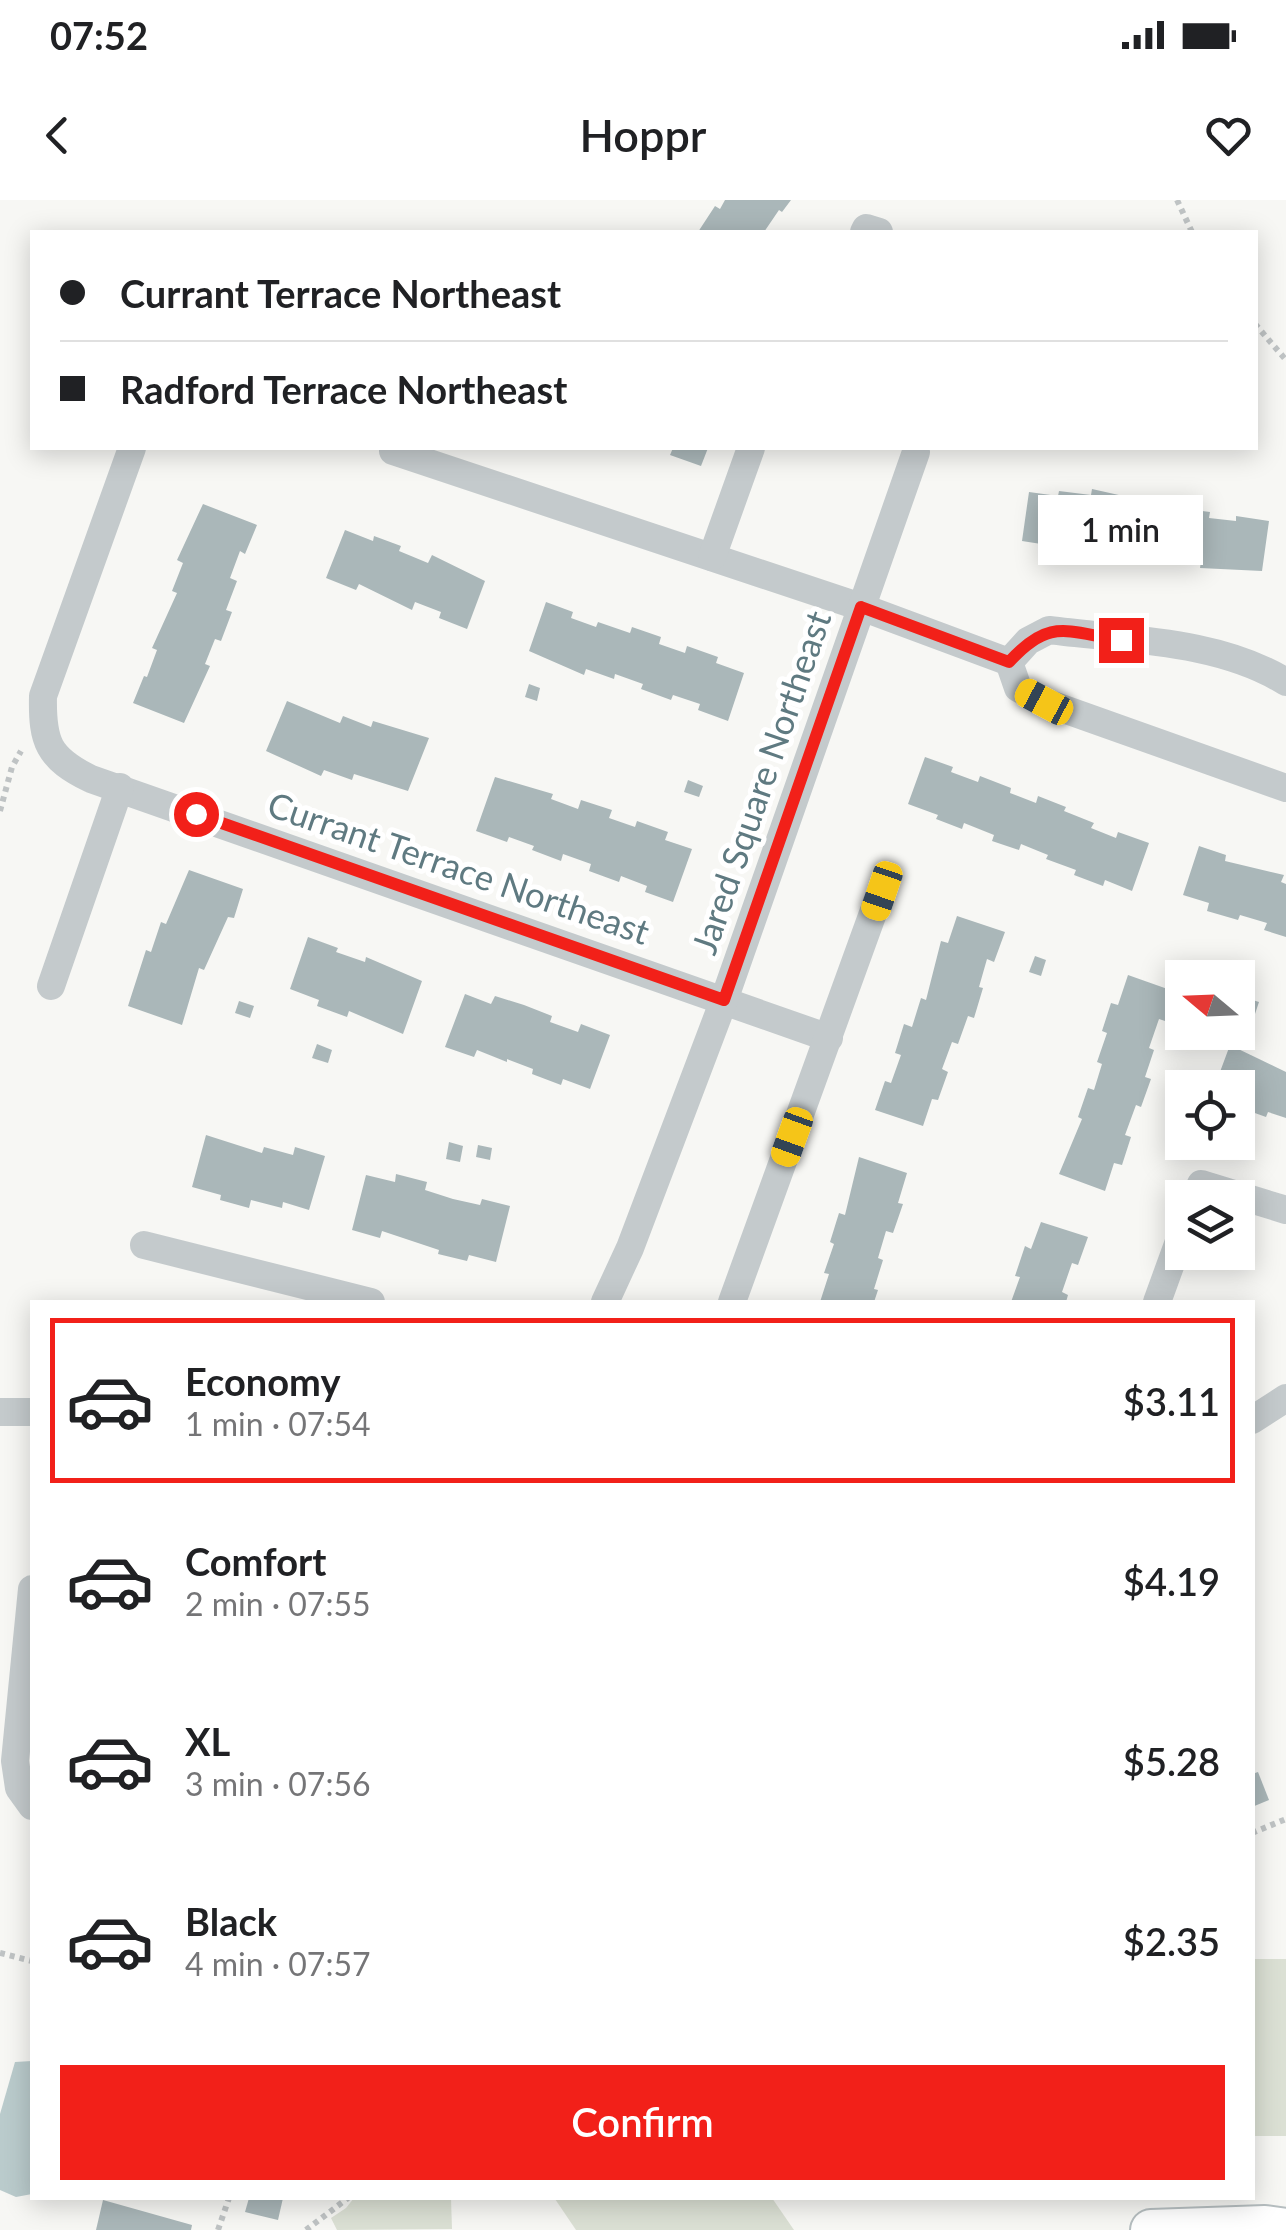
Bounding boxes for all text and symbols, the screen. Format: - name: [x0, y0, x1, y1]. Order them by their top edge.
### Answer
- text: 07:52: [50, 12, 148, 58]
- icon: back: [30, 108, 85, 163]
- text: Hoppr: [580, 108, 706, 162]
- icon: heart: [1201, 108, 1256, 163]
- text: Currant Terrace Northeast: [120, 270, 561, 316]
- text: Radford Terrace Northeast: [120, 366, 567, 412]
- callout: 1 min: [1038, 495, 1204, 565]
- text: 1 min: [1081, 510, 1160, 549]
- street label: Jared Square Northeast: [682, 605, 839, 959]
- route end: [1099, 618, 1144, 663]
- car: [1010, 675, 1078, 729]
- street label: Currant Terrace Northeast: [263, 782, 656, 952]
- route start: [174, 792, 219, 837]
- car: [858, 858, 906, 924]
- north arrow: [1165, 960, 1255, 1050]
- map controls: [1165, 960, 1255, 1270]
- button: locate: [1165, 1070, 1255, 1160]
- car: [768, 1104, 816, 1170]
- button: layers: [1165, 1180, 1255, 1270]
- icon: car: [65, 1356, 155, 1446]
- text: Economy: [185, 1358, 340, 1404]
- text: $3.11: [1123, 1378, 1220, 1424]
- text: 1 min · 07:54: [185, 1404, 371, 1443]
- icon: car: [65, 1536, 155, 1626]
- text: Comfort: [185, 1538, 326, 1584]
- text: $4.19: [1123, 1558, 1220, 1604]
- text: 2 min · 07:55: [185, 1584, 371, 1623]
- icon: car: [65, 1716, 155, 1806]
- text: XL: [185, 1718, 230, 1764]
- text: $5.28: [1123, 1738, 1220, 1784]
- text: 3 min · 07:56: [185, 1764, 371, 1803]
- icon: car: [65, 1896, 155, 1986]
- text: Black: [185, 1898, 277, 1944]
- text: $2.35: [1123, 1918, 1220, 1964]
- text: 4 min · 07:57: [185, 1944, 371, 1983]
- button: Confirm: [60, 2065, 1225, 2180]

